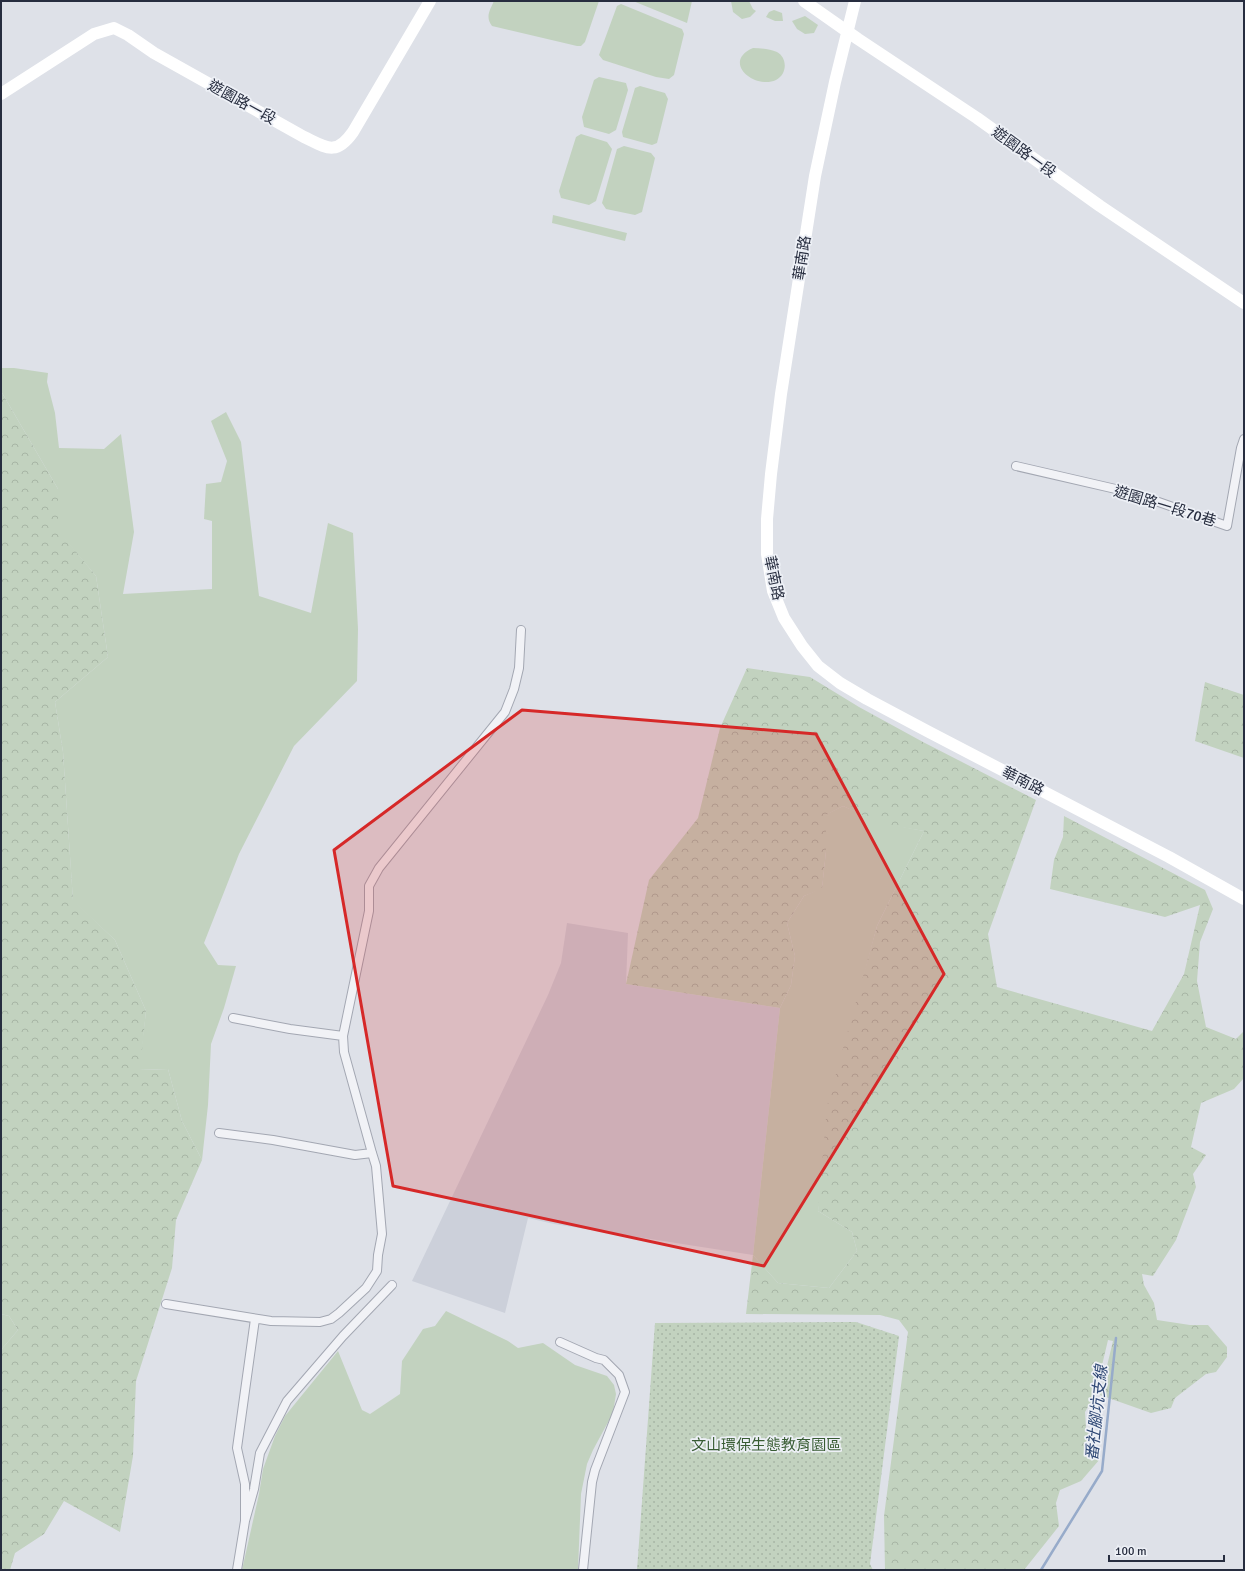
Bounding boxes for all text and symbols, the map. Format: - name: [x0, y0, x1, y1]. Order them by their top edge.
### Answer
- street label: 遊園路一段: [205, 76, 279, 128]
- street label: 遊園路一段: [988, 123, 1060, 181]
- street label: 華南路: [790, 234, 814, 282]
- street label: 遊園路一段70巷: [1112, 482, 1218, 530]
- street label: 華南路: [761, 554, 787, 602]
- street label: 華南路: [999, 763, 1047, 799]
- water label: 番社腳坑支線: [1082, 1362, 1112, 1462]
- park label: 文山環保生態教育園區: [691, 1436, 841, 1454]
- scale bar: [1109, 1537, 1224, 1563]
- text: 100 m: [1115, 1544, 1147, 1559]

